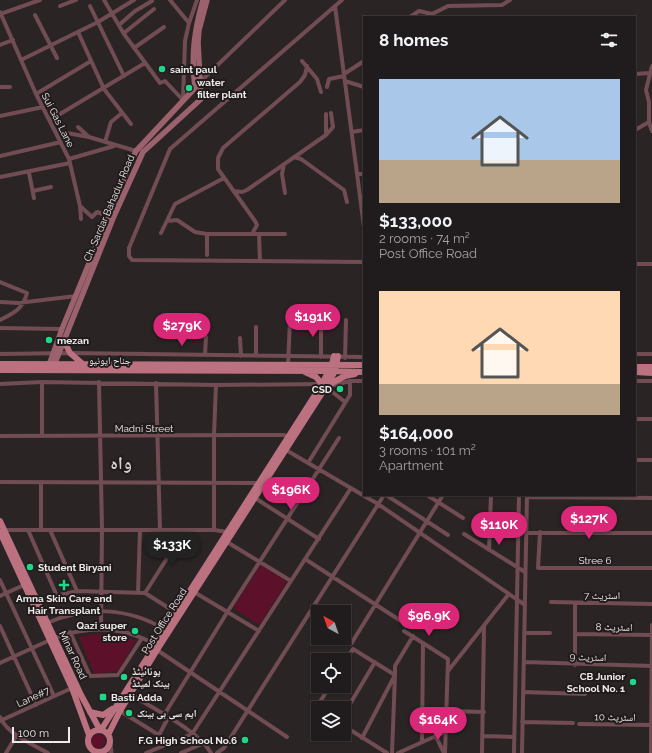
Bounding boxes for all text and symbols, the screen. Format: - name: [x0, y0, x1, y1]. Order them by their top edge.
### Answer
- icon: filters: [598, 29, 620, 51]
- text: 8 homes: [379, 30, 448, 50]
- marker: saint paul: [157, 64, 167, 74]
- place label: saint paul: [170, 64, 218, 75]
- place label: water filter plant: [197, 77, 247, 100]
- marker: water filter plant: [184, 83, 194, 93]
- street label: Sui Gas Lane: [40, 91, 77, 149]
- icon: home: [464, 105, 536, 177]
- street label: Ch. Sardar Bahadur Road: [81, 153, 137, 263]
- text: $133,000: [379, 211, 452, 231]
- text: 2 rooms · 74 m²: [379, 231, 470, 246]
- text: Post Office Road: [379, 246, 477, 261]
- pin: $191K: [285, 304, 341, 338]
- text: $191K: [294, 309, 332, 324]
- pin: $279K: [154, 313, 210, 347]
- icon: home: [464, 317, 536, 389]
- text: $279K: [162, 318, 202, 333]
- marker: mezan: [44, 335, 54, 345]
- place label: mezan: [57, 335, 89, 346]
- street label: جناح ایونیو: [89, 355, 132, 367]
- place label: CSD: [312, 384, 332, 395]
- marker: CSD: [335, 384, 345, 394]
- street label: Madni Street: [115, 423, 174, 434]
- text: $164,000: [379, 423, 453, 443]
- text: 3 rooms · 101 m²: [379, 443, 476, 458]
- district label: واہ: [110, 452, 132, 473]
- text: Apartment: [379, 458, 443, 473]
- pin: $196K: [263, 477, 319, 511]
- text: $196K: [272, 482, 310, 497]
- pin: $127K: [561, 506, 617, 540]
- text: $127K: [570, 511, 608, 526]
- pin: $110K: [471, 512, 527, 546]
- text: $110K: [480, 517, 518, 532]
- pin: $133K: [144, 532, 200, 566]
- text: $133K: [153, 537, 191, 552]
- street label: Stree 6: [578, 555, 612, 566]
- marker: Student Biryani: [25, 562, 35, 572]
- place label: Student Biryani: [38, 562, 112, 573]
- marker: Amna Skin Care and Hair Transplant: [58, 579, 70, 591]
- street label: Post Office Road: [139, 586, 189, 656]
- street label: اسٹریٹ 7: [584, 590, 620, 601]
- place label: Amna Skin Care and Hair Transplant: [16, 593, 113, 616]
- pin: $96.9K: [396, 603, 462, 637]
- north arrow: [311, 605, 351, 645]
- map controls: [311, 605, 351, 741]
- text: $96.9K: [407, 608, 451, 623]
- place label: Qazi super store: [77, 620, 127, 643]
- street label: اسٹریٹ 8: [596, 621, 632, 633]
- marker: Qazi super store: [130, 626, 140, 636]
- street label: Minar Road: [57, 629, 89, 681]
- street label: اسٹریٹ 9: [570, 651, 606, 663]
- button: locate: [311, 653, 351, 693]
- place label: یونائیٹڈ بینک لمیٹڈ: [132, 666, 170, 689]
- place label: CB Junior School No. 1: [567, 671, 625, 694]
- marker: یونائیٹڈ بینک لمیٹڈ: [119, 672, 129, 682]
- marker: CB Junior School No. 1: [628, 677, 638, 687]
- street label: Lane#7: [15, 684, 52, 709]
- marker: Basti Adda: [98, 692, 108, 702]
- place label: Basti Adda: [111, 692, 162, 703]
- button: layers: [311, 701, 351, 741]
- pin: $164K: [410, 707, 466, 741]
- marker: ایم سی بی بینک: [124, 708, 134, 718]
- place label: ایم سی بی بینک: [137, 708, 197, 721]
- street label: اسٹریٹ 10: [594, 711, 636, 723]
- text: $164K: [419, 712, 457, 727]
- scale bar: [12, 725, 70, 744]
- text: 100 m: [18, 727, 49, 740]
- place label: F.G High School No.6: [138, 735, 237, 746]
- marker: F.G High School No.6: [240, 735, 250, 745]

